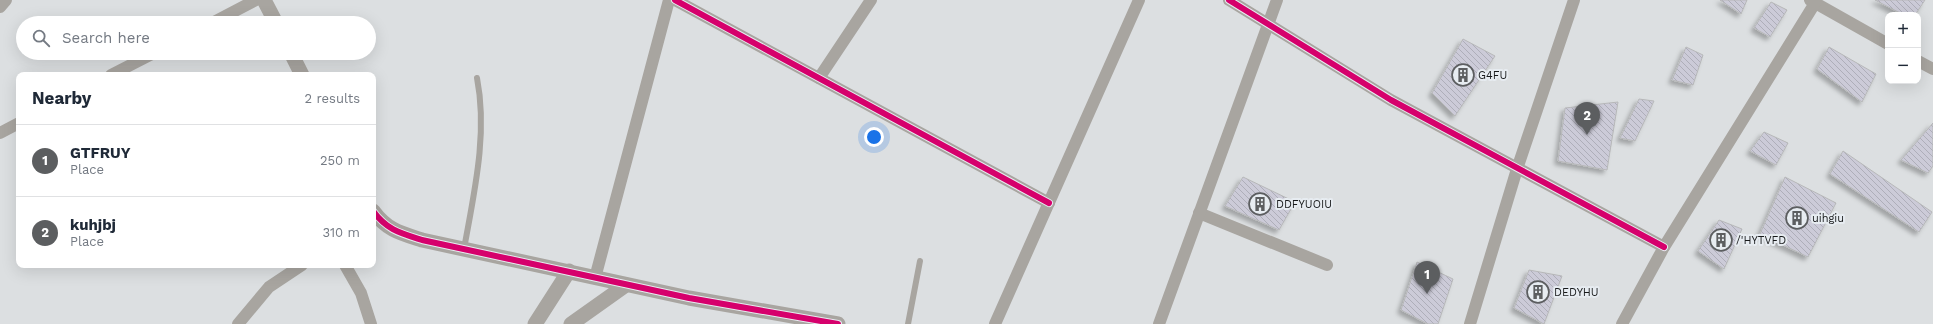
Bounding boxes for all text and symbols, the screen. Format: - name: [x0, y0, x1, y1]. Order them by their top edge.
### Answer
- map controls: [1885, 12, 1921, 84]
- button: +: [1885, 12, 1921, 48]
- search box: [16, 16, 376, 60]
- icon: search: [30, 27, 52, 49]
- text: Search here: [62, 29, 150, 47]
- button: −: [1885, 48, 1921, 84]
- building icon: G4FU: [1450, 62, 1476, 88]
- place label: G4FU: [1478, 69, 1507, 82]
- text: Nearby: [32, 88, 91, 108]
- text: 2 results: [305, 91, 360, 106]
- pin: 2: [1574, 102, 1600, 135]
- your location: [864, 127, 884, 147]
- text: GTFRUY: [70, 144, 131, 162]
- text: 1: [42, 153, 48, 168]
- text: 250 m: [320, 153, 360, 168]
- text: Place: [70, 162, 104, 177]
- building icon: DDFYUOIU: [1247, 191, 1273, 217]
- place label: DDFYUOIU: [1276, 198, 1332, 211]
- building icon: uihgiu: [1784, 205, 1810, 231]
- place label: uihgiu: [1812, 212, 1844, 225]
- text: kuhjbj: [70, 216, 116, 234]
- text: 2: [41, 225, 49, 240]
- text: 310 m: [322, 225, 360, 240]
- building icon: /'HYTVFD: [1708, 227, 1734, 253]
- text: Place: [70, 234, 104, 249]
- place label: /'HYTVFD: [1736, 234, 1786, 247]
- pin: 1: [1414, 261, 1440, 294]
- building icon: DEDYHU: [1525, 279, 1551, 305]
- place label: DEDYHU: [1554, 286, 1599, 299]

